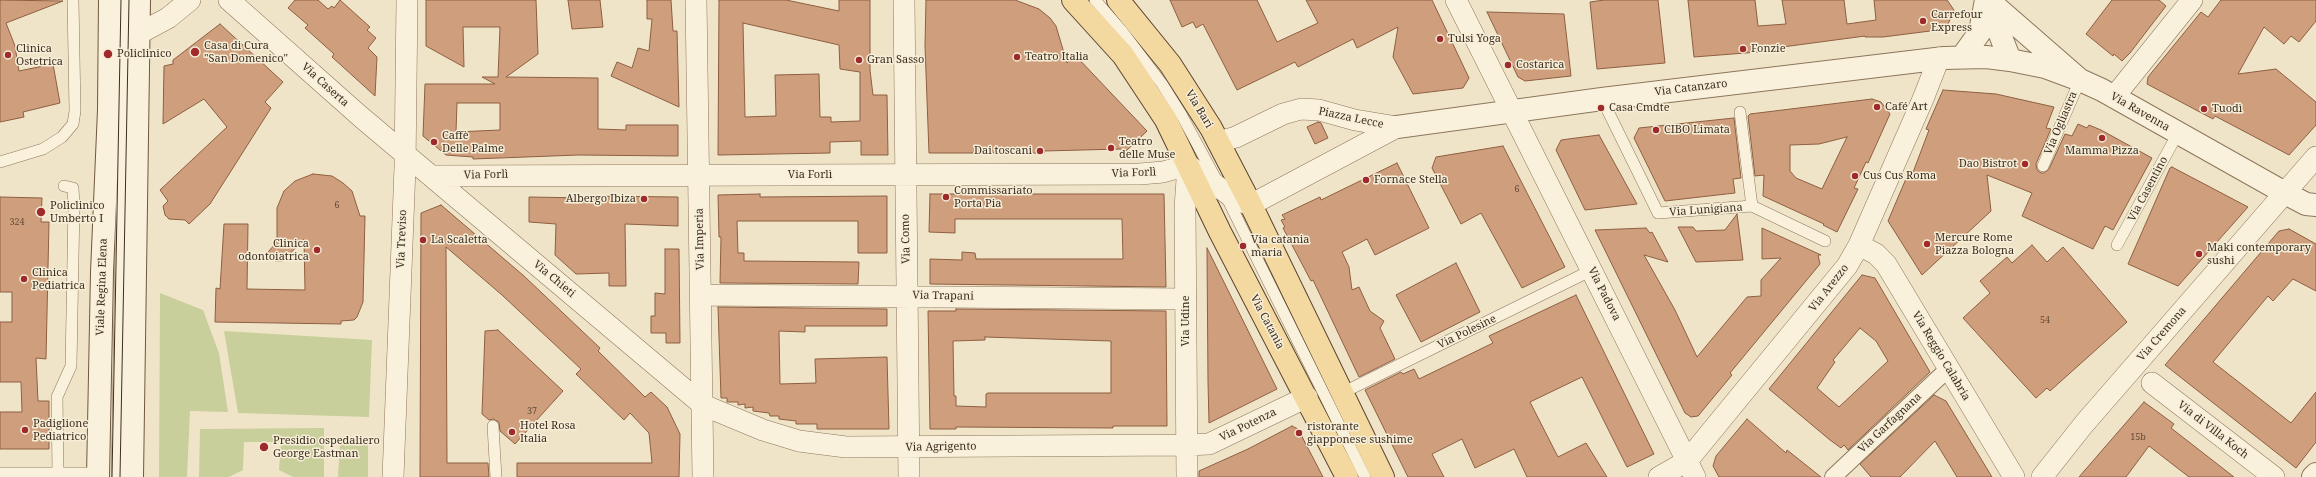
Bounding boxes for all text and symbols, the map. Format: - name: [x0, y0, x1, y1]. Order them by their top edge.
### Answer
- place label: Carrefour Express: [1931, 8, 1983, 34]
- marker: Carrefour Express: [1918, 16, 1928, 26]
- place label: Tulsi Yoga: [1448, 32, 1501, 46]
- marker: Tulsi Yoga: [1435, 34, 1445, 44]
- place label: Casa di Cura "San Domenico": [204, 39, 288, 65]
- place label: Clinica Ostetrica: [16, 42, 63, 68]
- place label: Fonzie: [1751, 42, 1786, 56]
- marker: Fonzie: [1738, 44, 1748, 54]
- marker: Casa di Cura "San Domenico": [189, 46, 201, 58]
- place label: Policlinico: [117, 47, 172, 61]
- marker: Policlinico: [102, 48, 114, 60]
- marker: Clinica Ostetrica: [3, 50, 13, 60]
- place label: Teatro Italia: [1025, 50, 1089, 64]
- marker: Teatro Italia: [1012, 52, 1022, 62]
- place label: Gran Sasso: [867, 53, 924, 67]
- marker: Gran Sasso: [854, 55, 864, 65]
- place label: Costarica: [1516, 58, 1564, 72]
- street label: Via Caserta: [299, 60, 351, 110]
- marker: Costarica: [1503, 60, 1513, 70]
- street label: Via Catanzaro: [1654, 77, 1728, 99]
- street label: Via Bari: [1183, 88, 1215, 130]
- street label: Via Ogliastra: [2042, 89, 2080, 157]
- street label: Via Ravenna: [2108, 90, 2172, 134]
- place label: Café Art: [1885, 100, 1928, 114]
- place label: Casa Cmdte: [1609, 101, 1670, 115]
- marker: Café Art: [1872, 102, 1882, 112]
- place label: Tuodì: [2212, 102, 2242, 116]
- marker: Casa Cmdte: [1596, 103, 1606, 113]
- marker: Tuodì: [2199, 104, 2209, 114]
- street label: Piazza Lecce: [1317, 105, 1385, 131]
- place label: CIBO Limata: [1664, 123, 1730, 137]
- marker: CIBO Limata: [1651, 125, 1661, 135]
- place label: Caffè Delle Palme: [442, 129, 504, 155]
- marker: Mamma Pizza: [2097, 133, 2107, 143]
- place label: Teatro delle Muse: [1119, 135, 1175, 161]
- marker: Caffè Delle Palme: [429, 137, 439, 147]
- marker: Teatro delle Muse: [1106, 143, 1116, 153]
- place label: Dai toscani: [974, 144, 1032, 158]
- place label: Mamma Pizza: [2065, 144, 2139, 158]
- marker: Dai toscani: [1035, 146, 1045, 156]
- street label: Via Casentino: [2125, 154, 2171, 224]
- place label: Dao Bistrot: [1959, 157, 2017, 171]
- marker: Dao Bistrot: [2020, 159, 2030, 169]
- street label: Via Forlì: [1112, 166, 1156, 180]
- street label: Via Forlì: [464, 168, 508, 182]
- street label: Via Forlì: [788, 168, 832, 182]
- place label: Cus Cus Roma: [1863, 169, 1936, 183]
- marker: Cus Cus Roma: [1850, 171, 1860, 181]
- place label: Fornace Stella: [1374, 173, 1448, 187]
- marker: Fornace Stella: [1361, 175, 1371, 185]
- place label: Commissariato Porta Pia: [954, 184, 1033, 210]
- house number: 6: [1514, 184, 1520, 194]
- place label: Albergo Ibiza: [566, 192, 636, 206]
- marker: Commissariato Porta Pia: [941, 192, 951, 202]
- marker: Albergo Ibiza: [639, 194, 649, 204]
- place label: Policlinico Umberto I: [50, 199, 105, 225]
- house number: 6: [334, 200, 340, 210]
- street label: Via Lunigiana: [1669, 201, 1743, 219]
- marker: Policlinico Umberto I: [35, 206, 47, 218]
- street label: Via Imperia: [693, 208, 707, 270]
- street label: Via Treviso: [394, 209, 410, 269]
- street label: Via Como: [899, 214, 913, 264]
- house number: 324: [9, 217, 25, 227]
- place label: Mercure Rome Piazza Bologna: [1935, 231, 2014, 257]
- place label: La Scaletta: [431, 233, 488, 247]
- place label: Via catania maria: [1251, 233, 1309, 259]
- marker: La Scaletta: [418, 235, 428, 245]
- place label: Clinica odontoiatrica: [238, 237, 309, 263]
- street label: Viale Regina Elena: [94, 238, 110, 336]
- marker: Mercure Rome Piazza Bologna: [1922, 239, 1932, 249]
- marker: Via catania maria: [1238, 241, 1248, 251]
- place label: Maki contemporary sushi: [2207, 241, 2311, 267]
- marker: Clinica odontoiatrica: [312, 245, 322, 255]
- marker: Maki contemporary sushi: [2194, 249, 2204, 259]
- street label: Via Chieti: [530, 258, 578, 300]
- street label: Via Arezzo: [1806, 262, 1852, 314]
- street label: Via Padova: [1585, 265, 1623, 323]
- place label: Clinica Pediatrica: [32, 266, 85, 292]
- marker: Clinica Pediatrica: [19, 274, 29, 284]
- street label: Via Trapani: [912, 289, 974, 303]
- street label: Via Catania: [1247, 292, 1287, 352]
- street label: Via Udine: [1179, 295, 1193, 347]
- street label: Via Cremona: [2135, 304, 2189, 364]
- street label: Via Reggio Calabria: [1909, 309, 1973, 403]
- street label: Via Polesine: [1435, 312, 1499, 352]
- house number: 54: [2040, 315, 2050, 325]
- street label: Via Garfagnana: [1856, 390, 1924, 456]
- street label: Via di Villa Koch: [2175, 398, 2251, 462]
- house number: 37: [527, 406, 537, 416]
- street label: Via Potenza: [1217, 406, 1279, 444]
- place label: Padiglione Pediatrico: [33, 417, 88, 443]
- place label: Hotel Rosa Italia: [520, 419, 576, 445]
- place label: ristorante giapponese sushime: [1307, 420, 1413, 446]
- marker: Padiglione Pediatrico: [20, 425, 30, 435]
- marker: Hotel Rosa Italia: [507, 427, 517, 437]
- marker: ristorante giapponese sushime: [1294, 428, 1304, 438]
- house number: 15b: [2130, 432, 2146, 442]
- place label: Presidio ospedaliero George Eastman: [273, 434, 380, 460]
- street label: Via Agrigento: [905, 440, 977, 454]
- marker: Presidio ospedaliero George Eastman: [258, 441, 270, 453]

